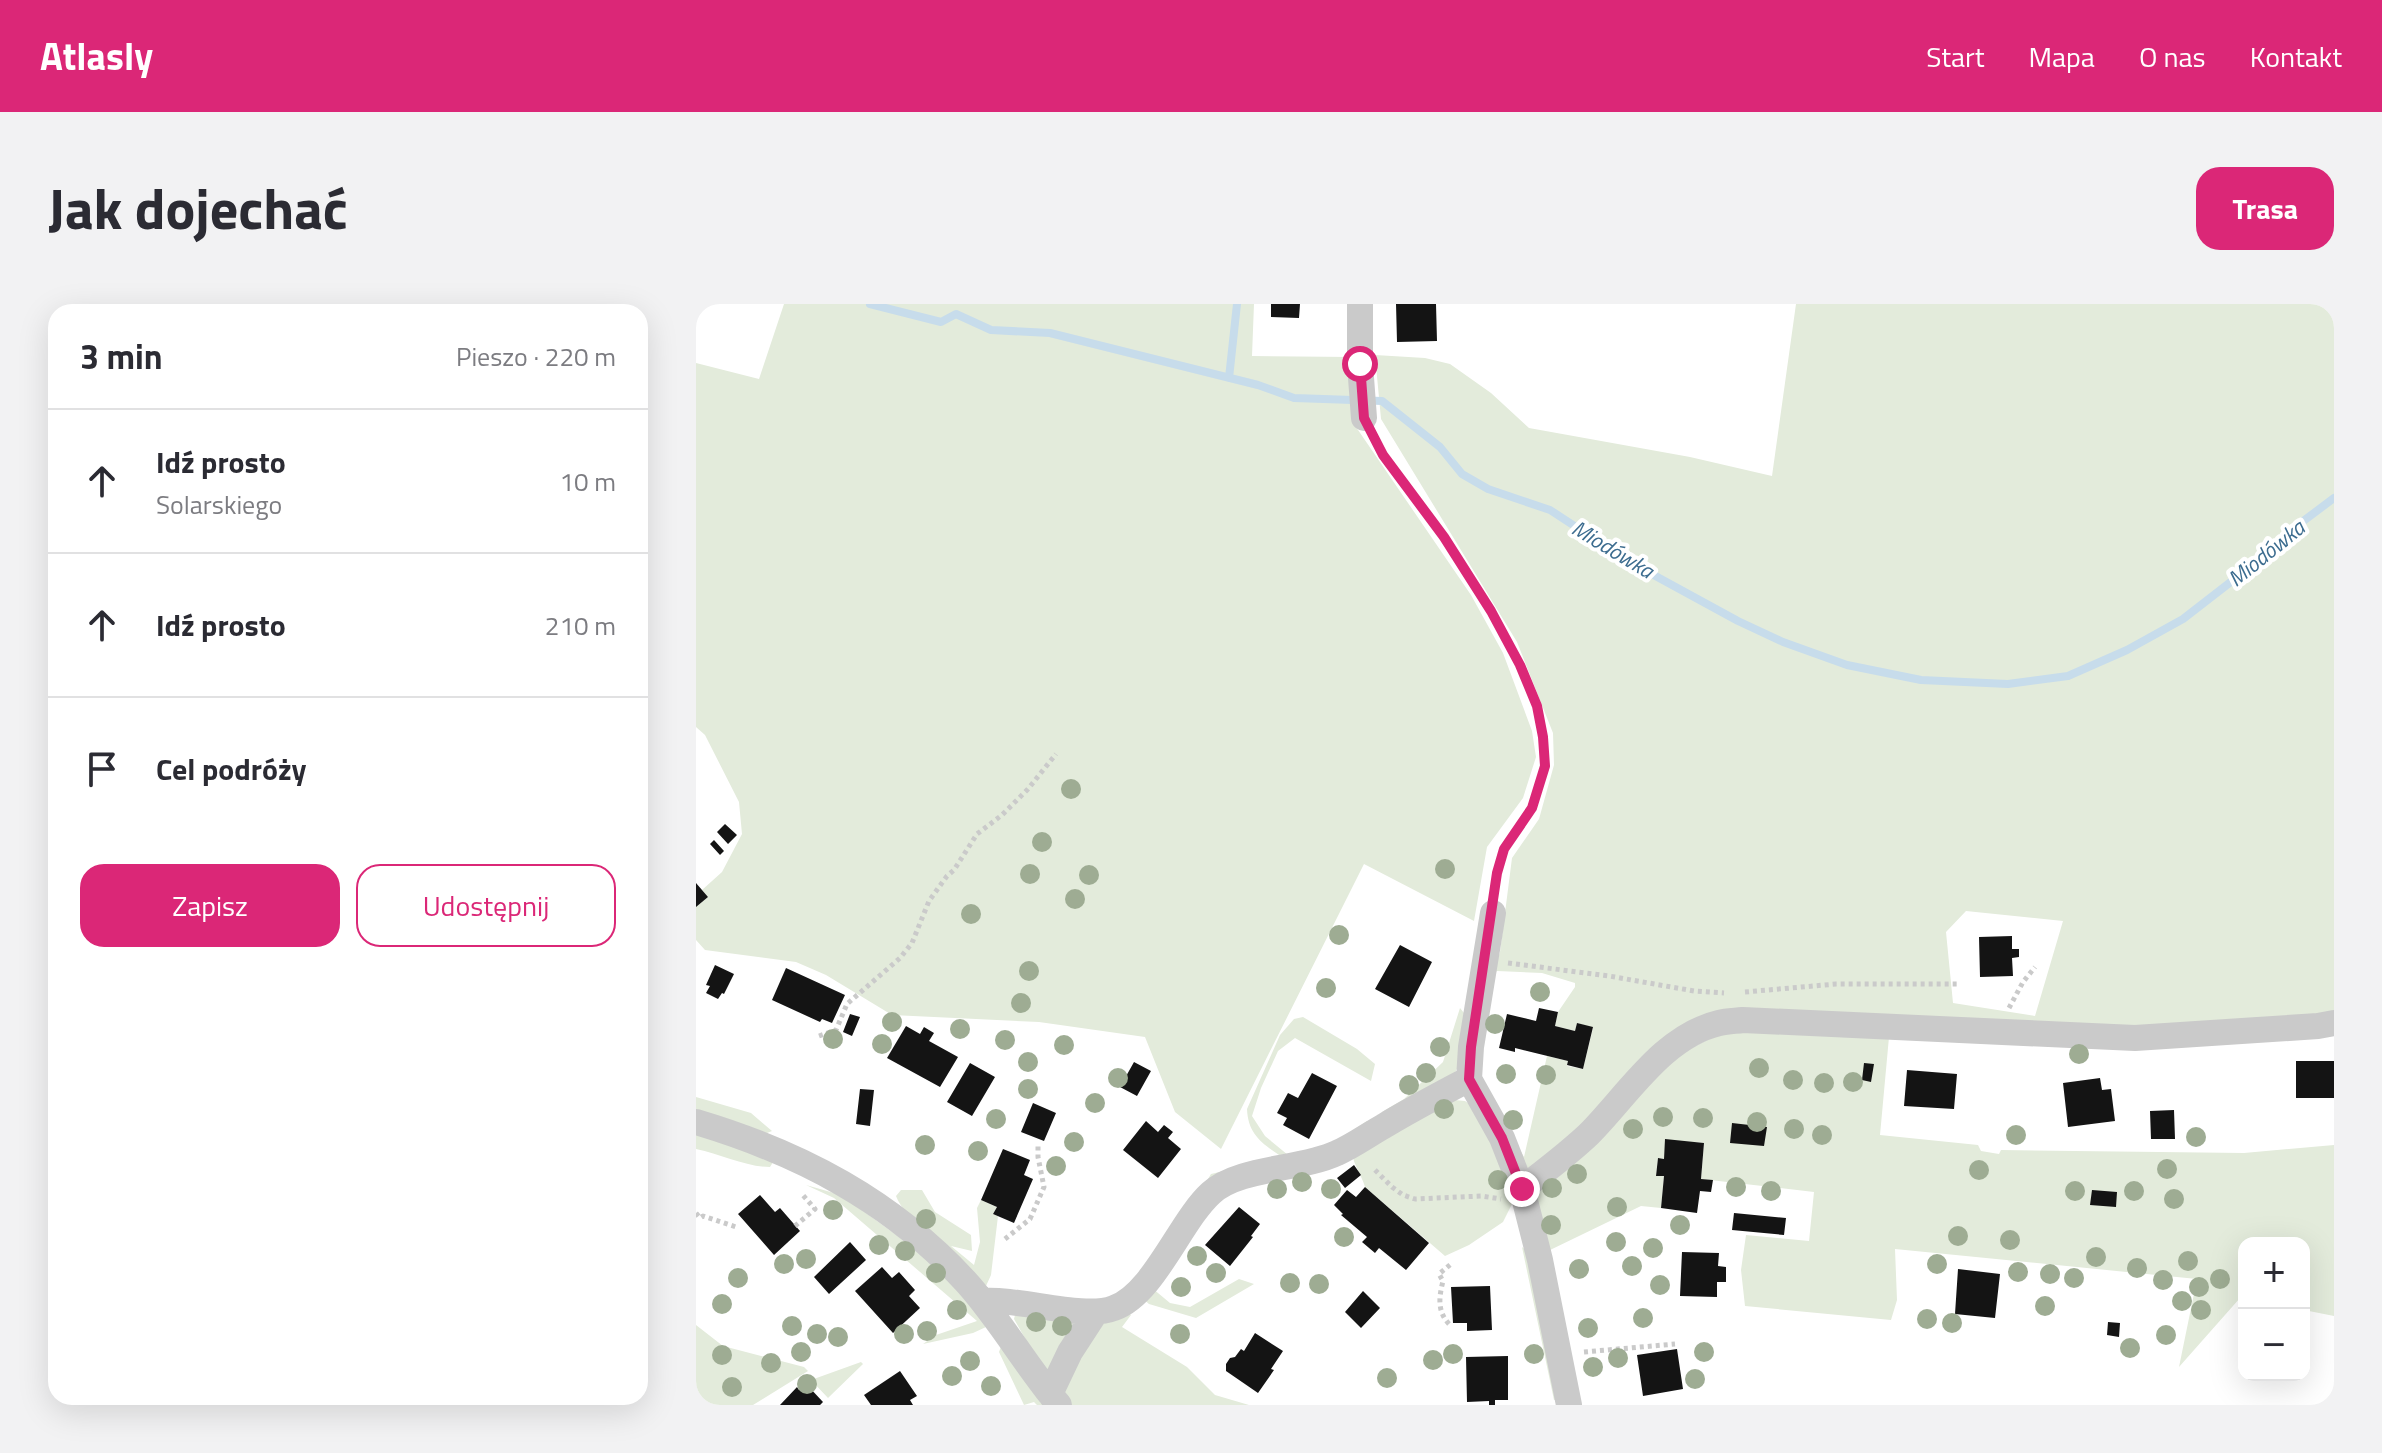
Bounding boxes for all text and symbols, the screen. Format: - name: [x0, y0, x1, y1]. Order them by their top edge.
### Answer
- text: Atlasly: [40, 27, 153, 85]
- text: Start: [1926, 35, 1985, 78]
- text: Mapa: [2029, 35, 2095, 78]
- text: O nas: [2139, 35, 2206, 78]
- text: Kontakt: [2250, 35, 2342, 78]
- text: Jak dojechać: [48, 166, 348, 251]
- button: Trasa: [2196, 167, 2334, 250]
- text: 3 min: [80, 330, 163, 382]
- text: Pieszo · 220 m: [456, 337, 616, 376]
- route start: [1342, 346, 1378, 382]
- text: Idź prosto: [156, 439, 286, 485]
- icon: ahead: [80, 459, 124, 503]
- text: 10 m: [559, 462, 616, 501]
- text: Solarskiego: [156, 485, 282, 524]
- water label: Miodówka: [2220, 510, 2314, 595]
- water label: Miodówka: [1565, 511, 1662, 588]
- text: Idź prosto: [156, 602, 286, 648]
- icon: ahead: [80, 603, 124, 647]
- text: 210 m: [545, 606, 616, 645]
- text: Cel podróży: [156, 746, 307, 792]
- icon: arrive: [80, 747, 124, 791]
- button: Zapisz: [80, 864, 340, 947]
- button: Udostępnij: [356, 864, 616, 947]
- route end: [1504, 1171, 1540, 1207]
- map controls: [2238, 1237, 2310, 1381]
- button: +: [2238, 1237, 2310, 1309]
- button: −: [2238, 1309, 2310, 1381]

